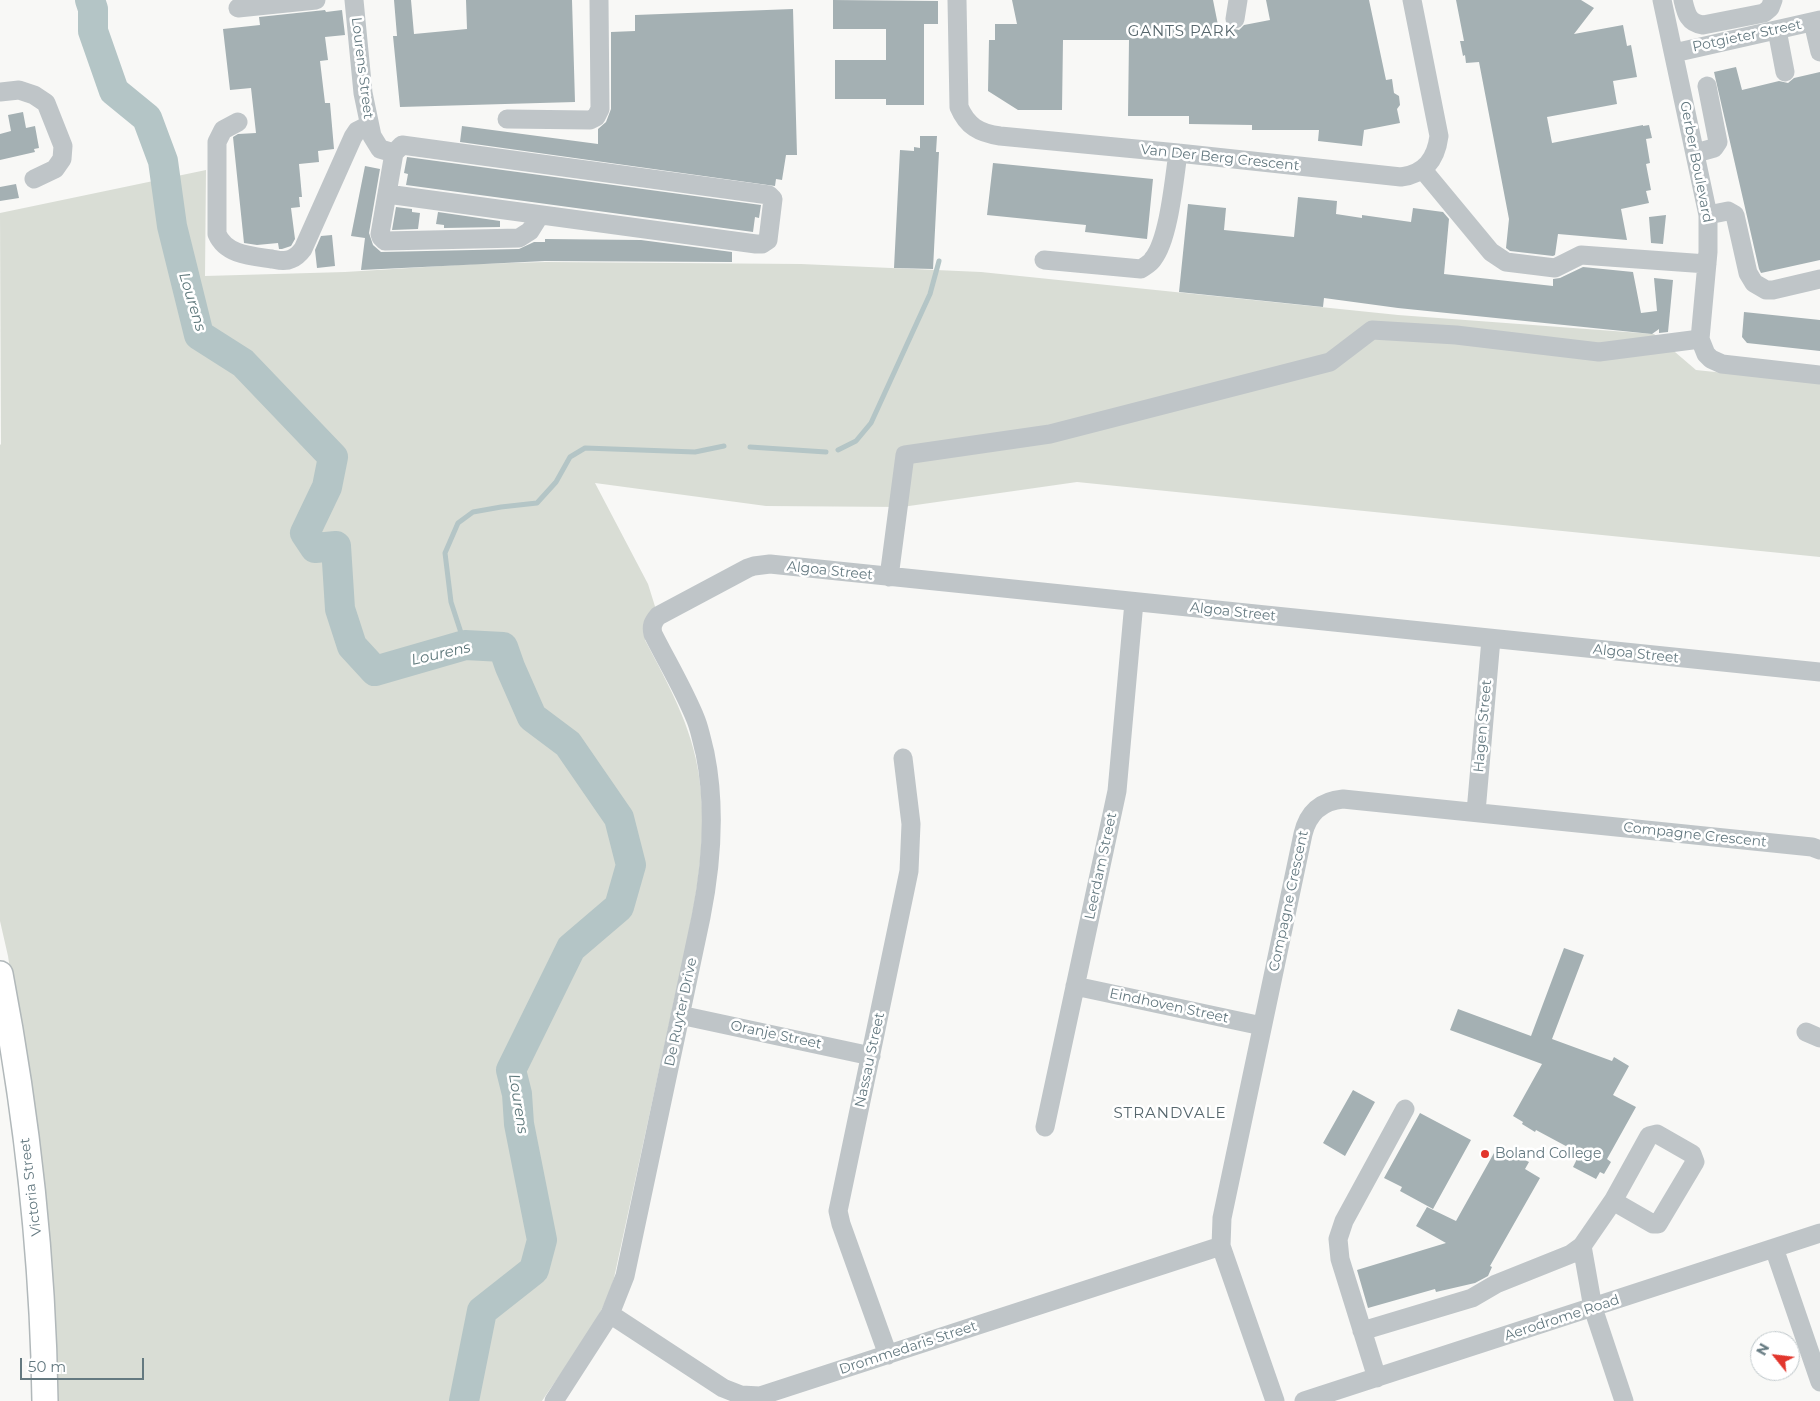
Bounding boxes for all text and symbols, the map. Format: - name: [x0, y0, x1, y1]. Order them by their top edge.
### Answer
- street label: Lourens Street: [347, 16, 377, 120]
- street label: Potgieter Street: [1691, 16, 1803, 56]
- district label: GANTS PARK: [1126, 23, 1238, 41]
- street label: Gerber Boulevard: [1676, 100, 1716, 224]
- street label: Van Der Berg Crescent: [1140, 141, 1300, 175]
- water label: Lourens: [175, 270, 209, 334]
- street label: Algoa Street: [786, 558, 874, 584]
- street label: Algoa Street: [1189, 599, 1277, 625]
- water label: Lourens: [409, 638, 473, 670]
- street label: Algoa Street: [1592, 641, 1680, 667]
- street label: Hagen Street: [1471, 679, 1495, 773]
- street label: Leerdam Street: [1081, 811, 1121, 921]
- street label: Compagne Crescent: [1622, 819, 1768, 851]
- street label: Compagne Crescent: [1266, 829, 1312, 973]
- street label: De Ruyter Drive: [661, 956, 701, 1068]
- street label: Eindhoven Street: [1108, 985, 1230, 1027]
- street label: Nassau Street: [852, 1011, 888, 1109]
- street label: Oranje Street: [729, 1017, 823, 1053]
- water label: Lourens: [504, 1073, 532, 1135]
- district label: STRANDVALE: [1112, 1105, 1228, 1123]
- street label: Victoria Street: [17, 1137, 45, 1237]
- place label: Boland College: [1495, 1146, 1601, 1162]
- marker: Boland College: [1479, 1148, 1491, 1160]
- street label: Aerodrome Road: [1502, 1291, 1622, 1345]
- street label: Drommedaris Street: [837, 1318, 979, 1378]
- north arrow: [1750, 1331, 1800, 1381]
- text: N: [1752, 1340, 1773, 1359]
- scale bar: [22, 1348, 146, 1380]
- text: 50 m: [28, 1357, 66, 1376]

